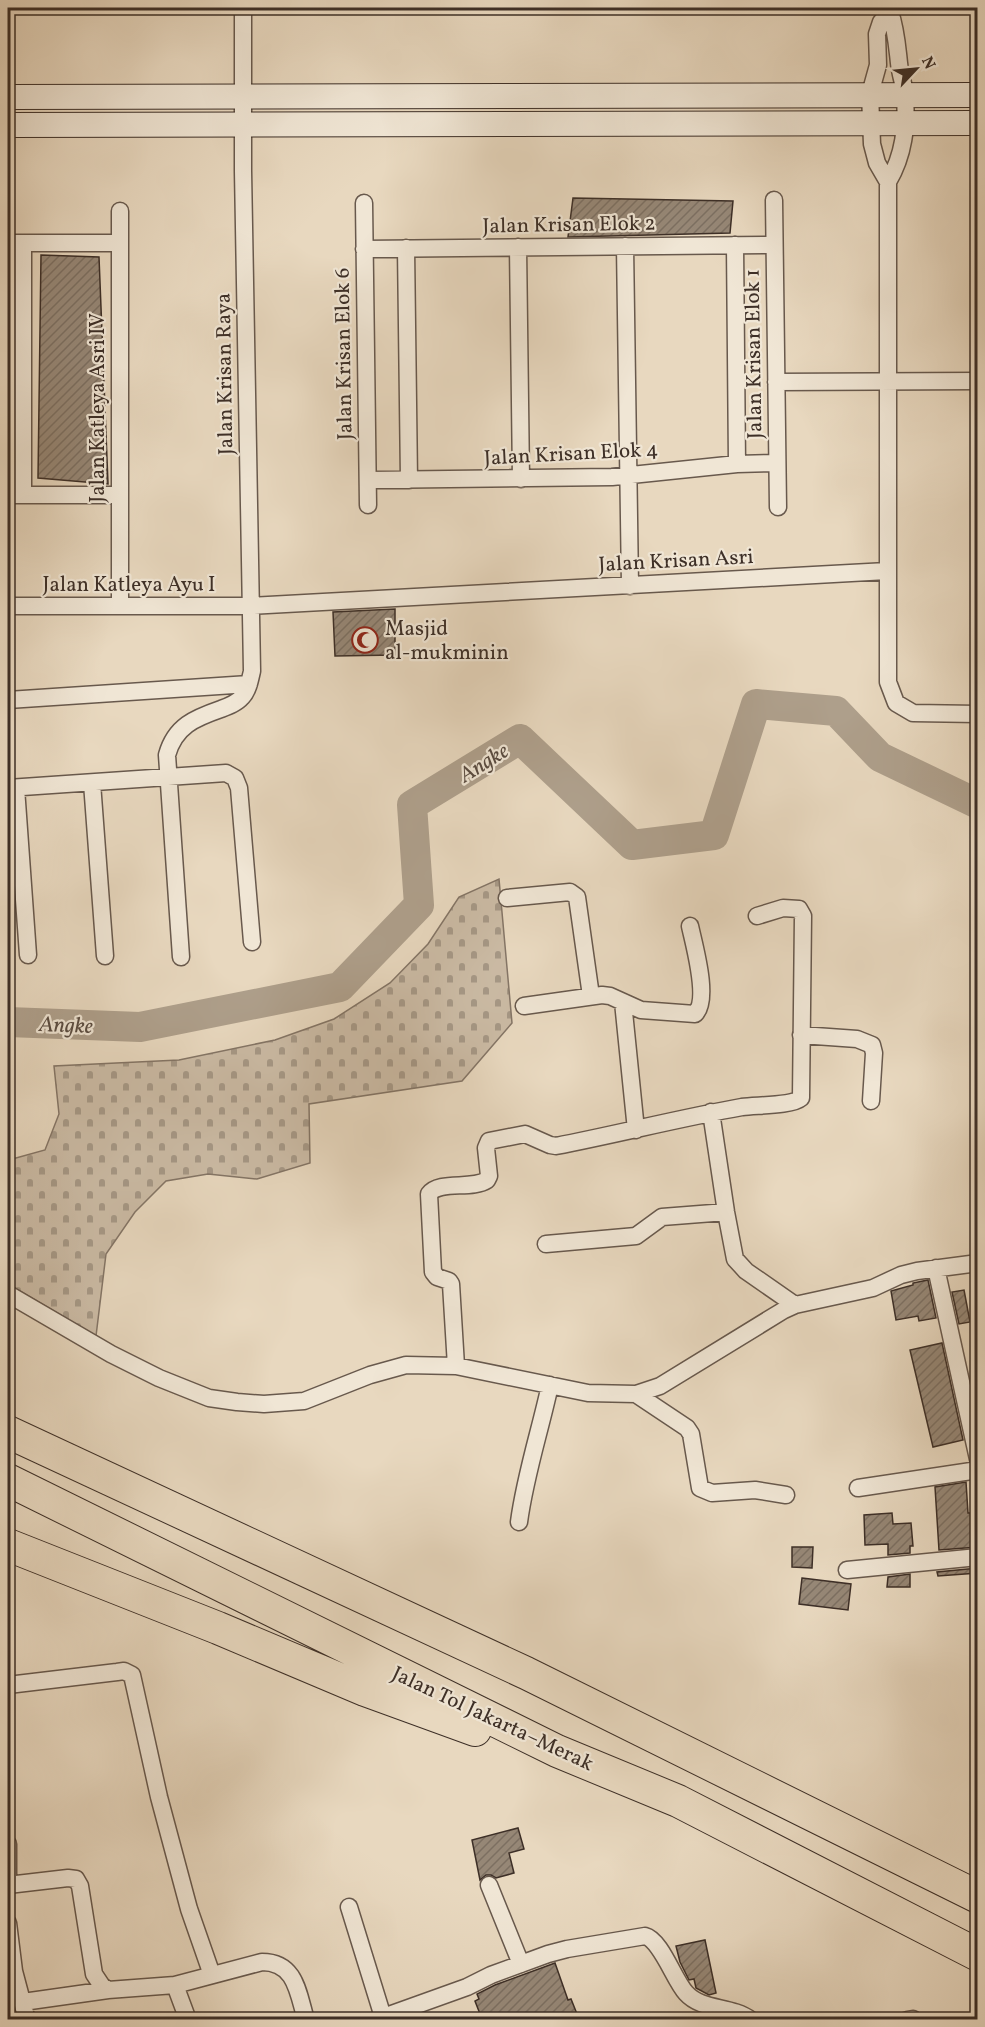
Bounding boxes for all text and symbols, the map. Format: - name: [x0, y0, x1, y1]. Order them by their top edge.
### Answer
- north arrow: [886, 39, 946, 99]
- text: N: [915, 53, 940, 74]
- street label: Jalan Krisan Elok 2: [482, 209, 656, 242]
- street label: Jalan Krisan Elok 6: [328, 267, 361, 440]
- street label: Jalan Krisan Elok 1: [739, 269, 770, 439]
- street label: Jalan Krisan Raya: [210, 293, 241, 455]
- street label: Jalan Katleya Asri IV: [84, 313, 113, 503]
- street label: Jalan Krisan Elok 4: [483, 435, 659, 474]
- street label: Jalan Krisan Asri: [598, 543, 754, 580]
- street label: Jalan Katleya Ayu I: [43, 571, 216, 600]
- place label: Masjid al-mukminin: [385, 615, 509, 668]
- mosque icon: Masjid al-mukminin: [350, 625, 380, 655]
- water label: Angke: [452, 737, 515, 792]
- water label: Angke: [37, 1010, 93, 1043]
- street label: Jalan Tol Jakarta–Merak: [387, 1660, 599, 1779]

